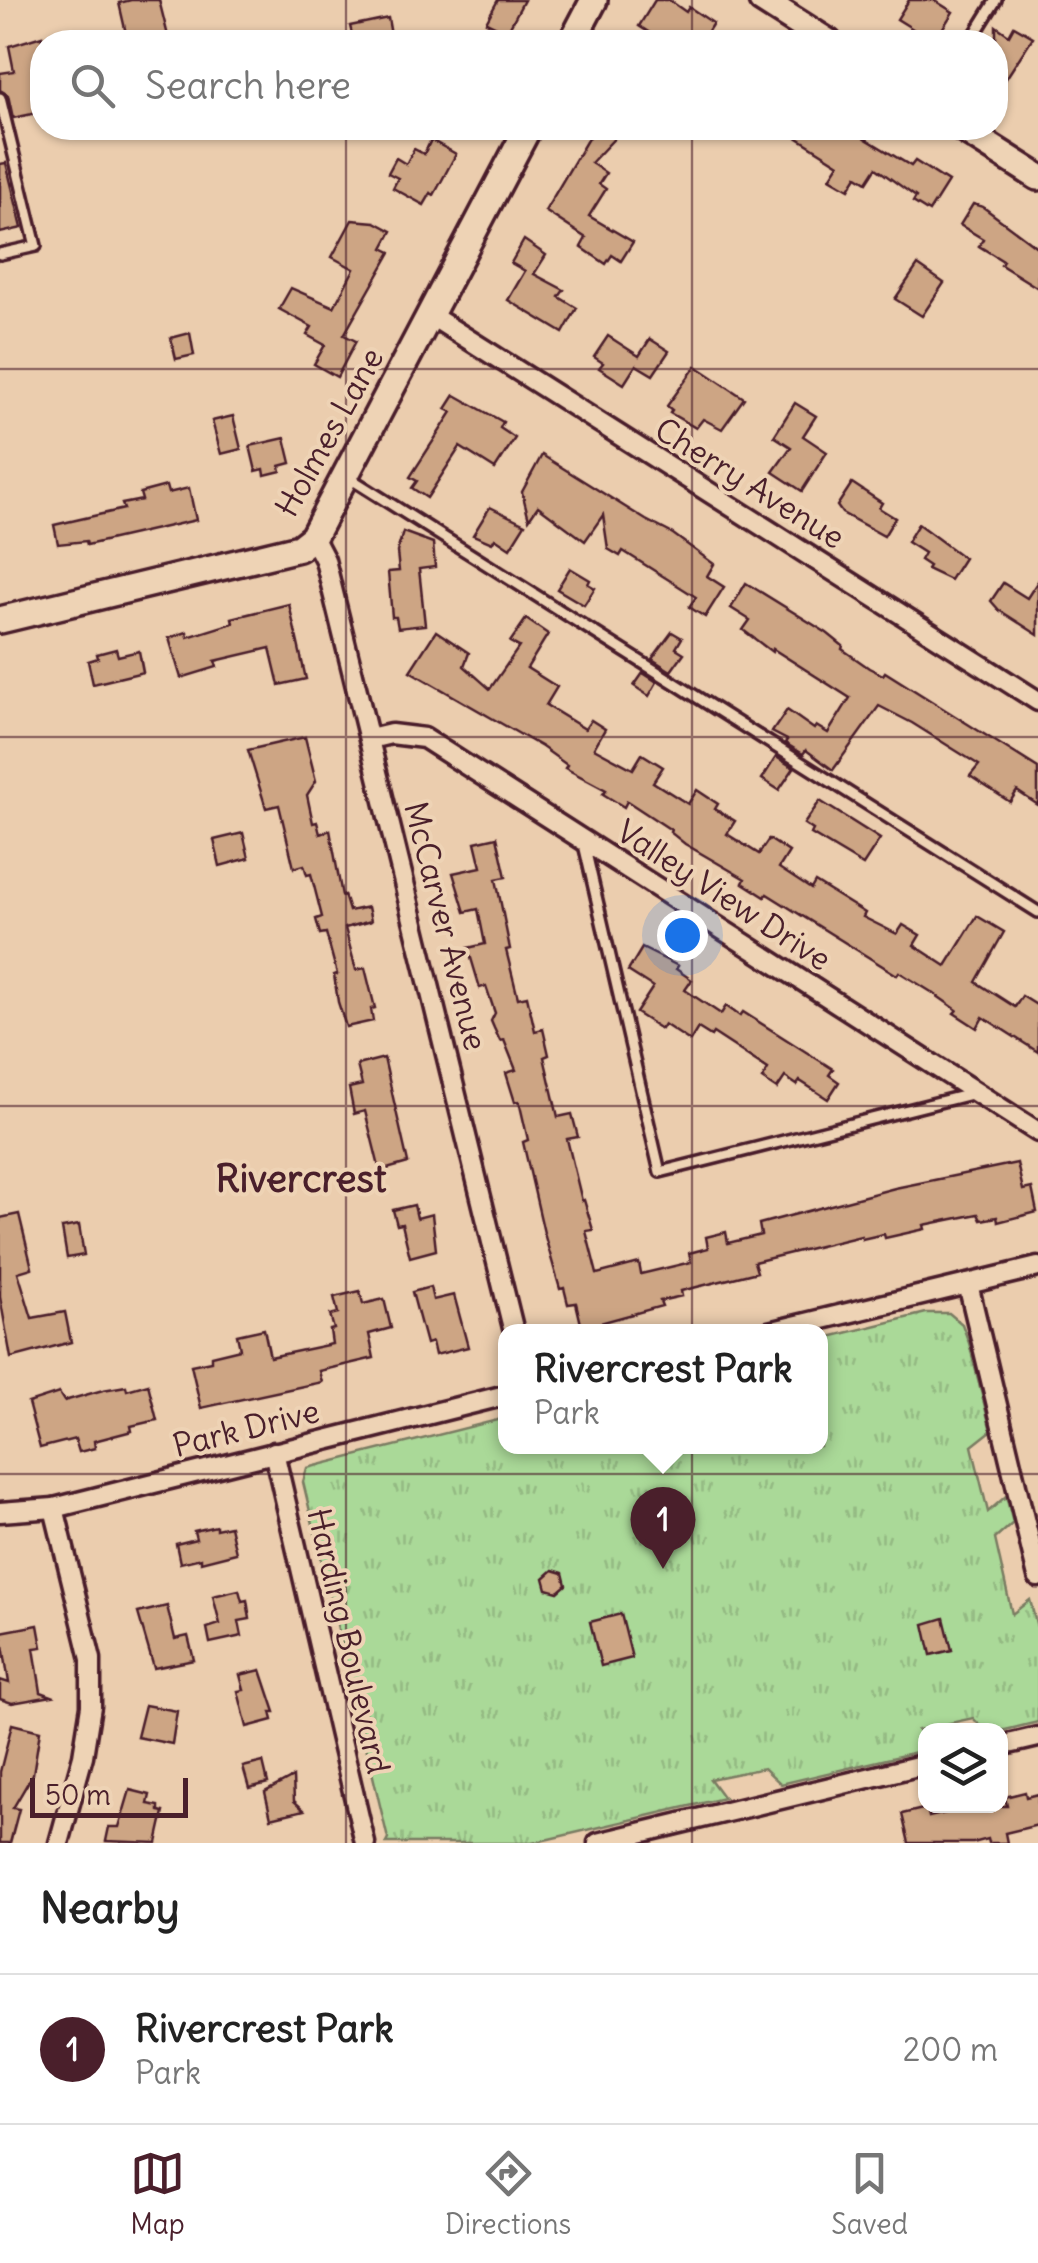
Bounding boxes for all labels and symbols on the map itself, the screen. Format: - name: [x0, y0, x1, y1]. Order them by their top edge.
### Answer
- street label: Holmes Lane: [266, 340, 392, 524]
- street label: Cherry Avenue: [648, 408, 852, 558]
- street label: McCarver Avenue: [395, 798, 497, 1054]
- street label: Valley View Drive: [609, 810, 839, 980]
- your location: [657, 910, 708, 961]
- district label: Rivercrest: [215, 1155, 387, 1202]
- street label: Park Drive: [169, 1390, 323, 1466]
- pin: 1: [630, 1486, 696, 1569]
- street label: Harding Boulevard: [299, 1504, 399, 1778]
- scale bar: [30, 1773, 188, 1818]

